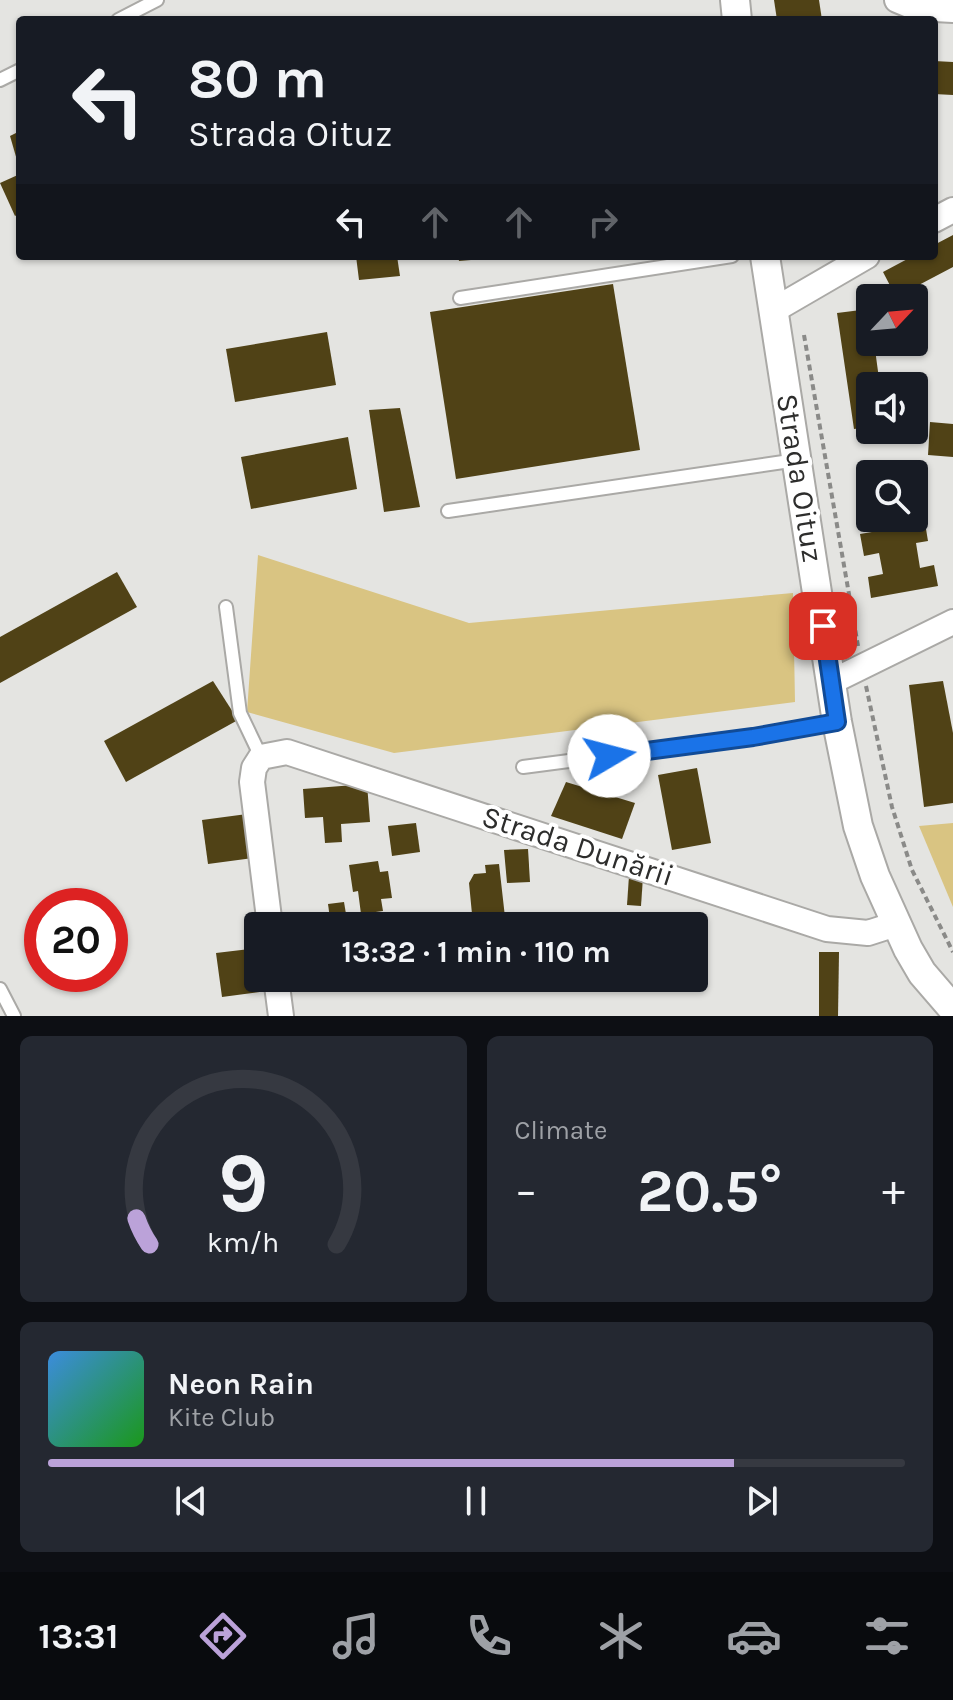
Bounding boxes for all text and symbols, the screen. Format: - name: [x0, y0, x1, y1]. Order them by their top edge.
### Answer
- text: 80 m: [188, 46, 327, 111]
- icon: left: [56, 48, 160, 152]
- text: Strada Oituz: [188, 113, 392, 155]
- icon: left: [329, 200, 373, 244]
- icon: ahead: [413, 200, 457, 244]
- icon: ahead: [497, 200, 541, 244]
- icon: right: [581, 200, 625, 244]
- north arrow: [856, 284, 928, 356]
- map controls: [856, 284, 928, 532]
- button: sound: [856, 372, 928, 444]
- street label: Strada Oituz: [769, 391, 831, 565]
- button: search: [856, 460, 928, 532]
- pin: [789, 592, 857, 660]
- icon: arrive: [801, 604, 845, 648]
- position arrow: [567, 714, 651, 798]
- street label: Strada Dunării: [478, 798, 678, 894]
- speed limit sign: 20: [24, 888, 128, 992]
- text: 13:32 · 1 min · 110 m: [341, 934, 611, 970]
- text: Climate: [515, 1115, 607, 1146]
- text: 9: [218, 1135, 269, 1232]
- text: 20.5°: [637, 1156, 782, 1226]
- text: −: [515, 1165, 538, 1216]
- text: +: [882, 1165, 905, 1216]
- text: km/h: [207, 1226, 279, 1259]
- text: Neon Rain: [168, 1366, 314, 1402]
- text: Kite Club: [168, 1402, 275, 1433]
- icon: previous: [169, 1479, 213, 1523]
- icon: pause: [454, 1479, 498, 1523]
- icon: next: [740, 1479, 784, 1523]
- icon: directions: [195, 1608, 251, 1664]
- icon: music: [328, 1608, 384, 1664]
- icon: phone: [461, 1608, 517, 1664]
- icon: climate: [593, 1608, 649, 1664]
- icon: car: [726, 1608, 782, 1664]
- icon: filters: [859, 1608, 915, 1664]
- text: 13:31: [38, 1615, 119, 1657]

